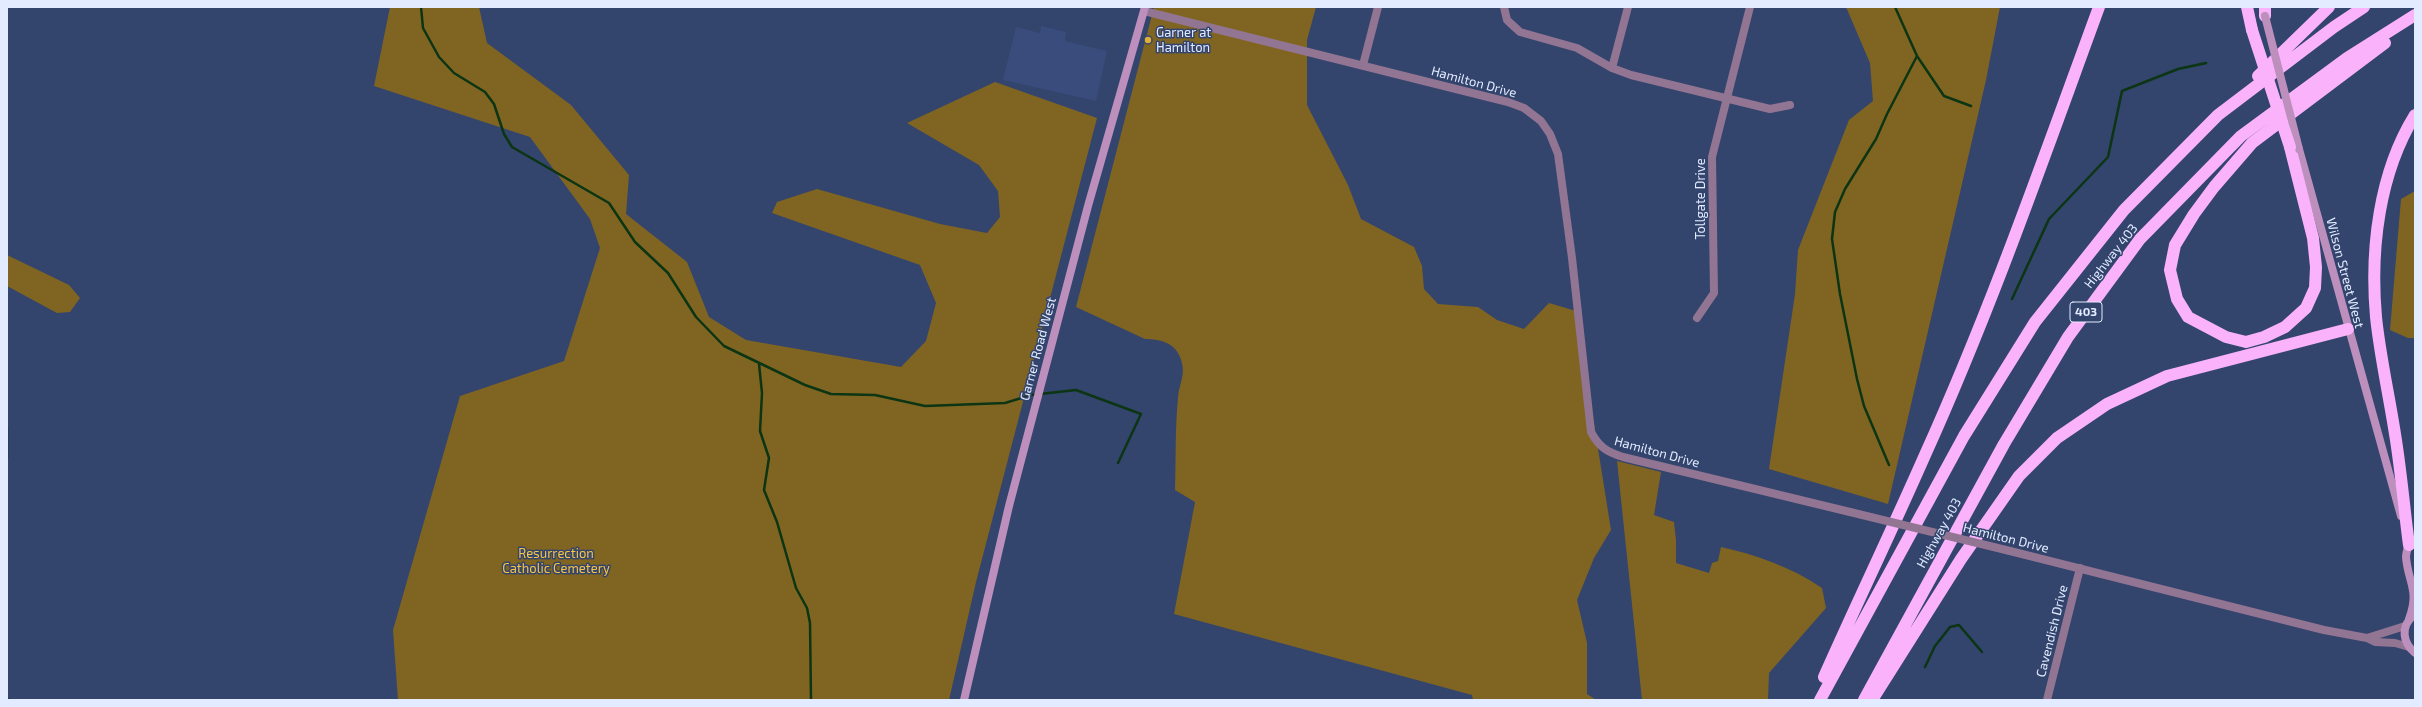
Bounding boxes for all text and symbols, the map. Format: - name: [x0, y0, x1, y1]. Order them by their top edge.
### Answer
- place label: Garner at Hamilton: [1156, 25, 1211, 56]
- marker: Garner at Hamilton: [1143, 35, 1153, 45]
- street label: Hamilton Drive: [1430, 63, 1518, 101]
- street label: Tollgate Drive: [1693, 158, 1709, 240]
- street label: Wilson Street West: [2323, 216, 2367, 330]
- street label: Highway 403: [2081, 221, 2141, 291]
- street label: Garner Road West: [1017, 295, 1059, 403]
- road number: 403: [2070, 302, 2102, 322]
- street label: Hamilton Drive: [1613, 433, 1701, 471]
- street label: Highway 403: [1913, 495, 1965, 571]
- street label: Hamilton Drive: [1961, 520, 2051, 556]
- park label: Resurrection Catholic Cemetery: [502, 546, 610, 577]
- street label: Cavendish Drive: [2033, 583, 2071, 679]

